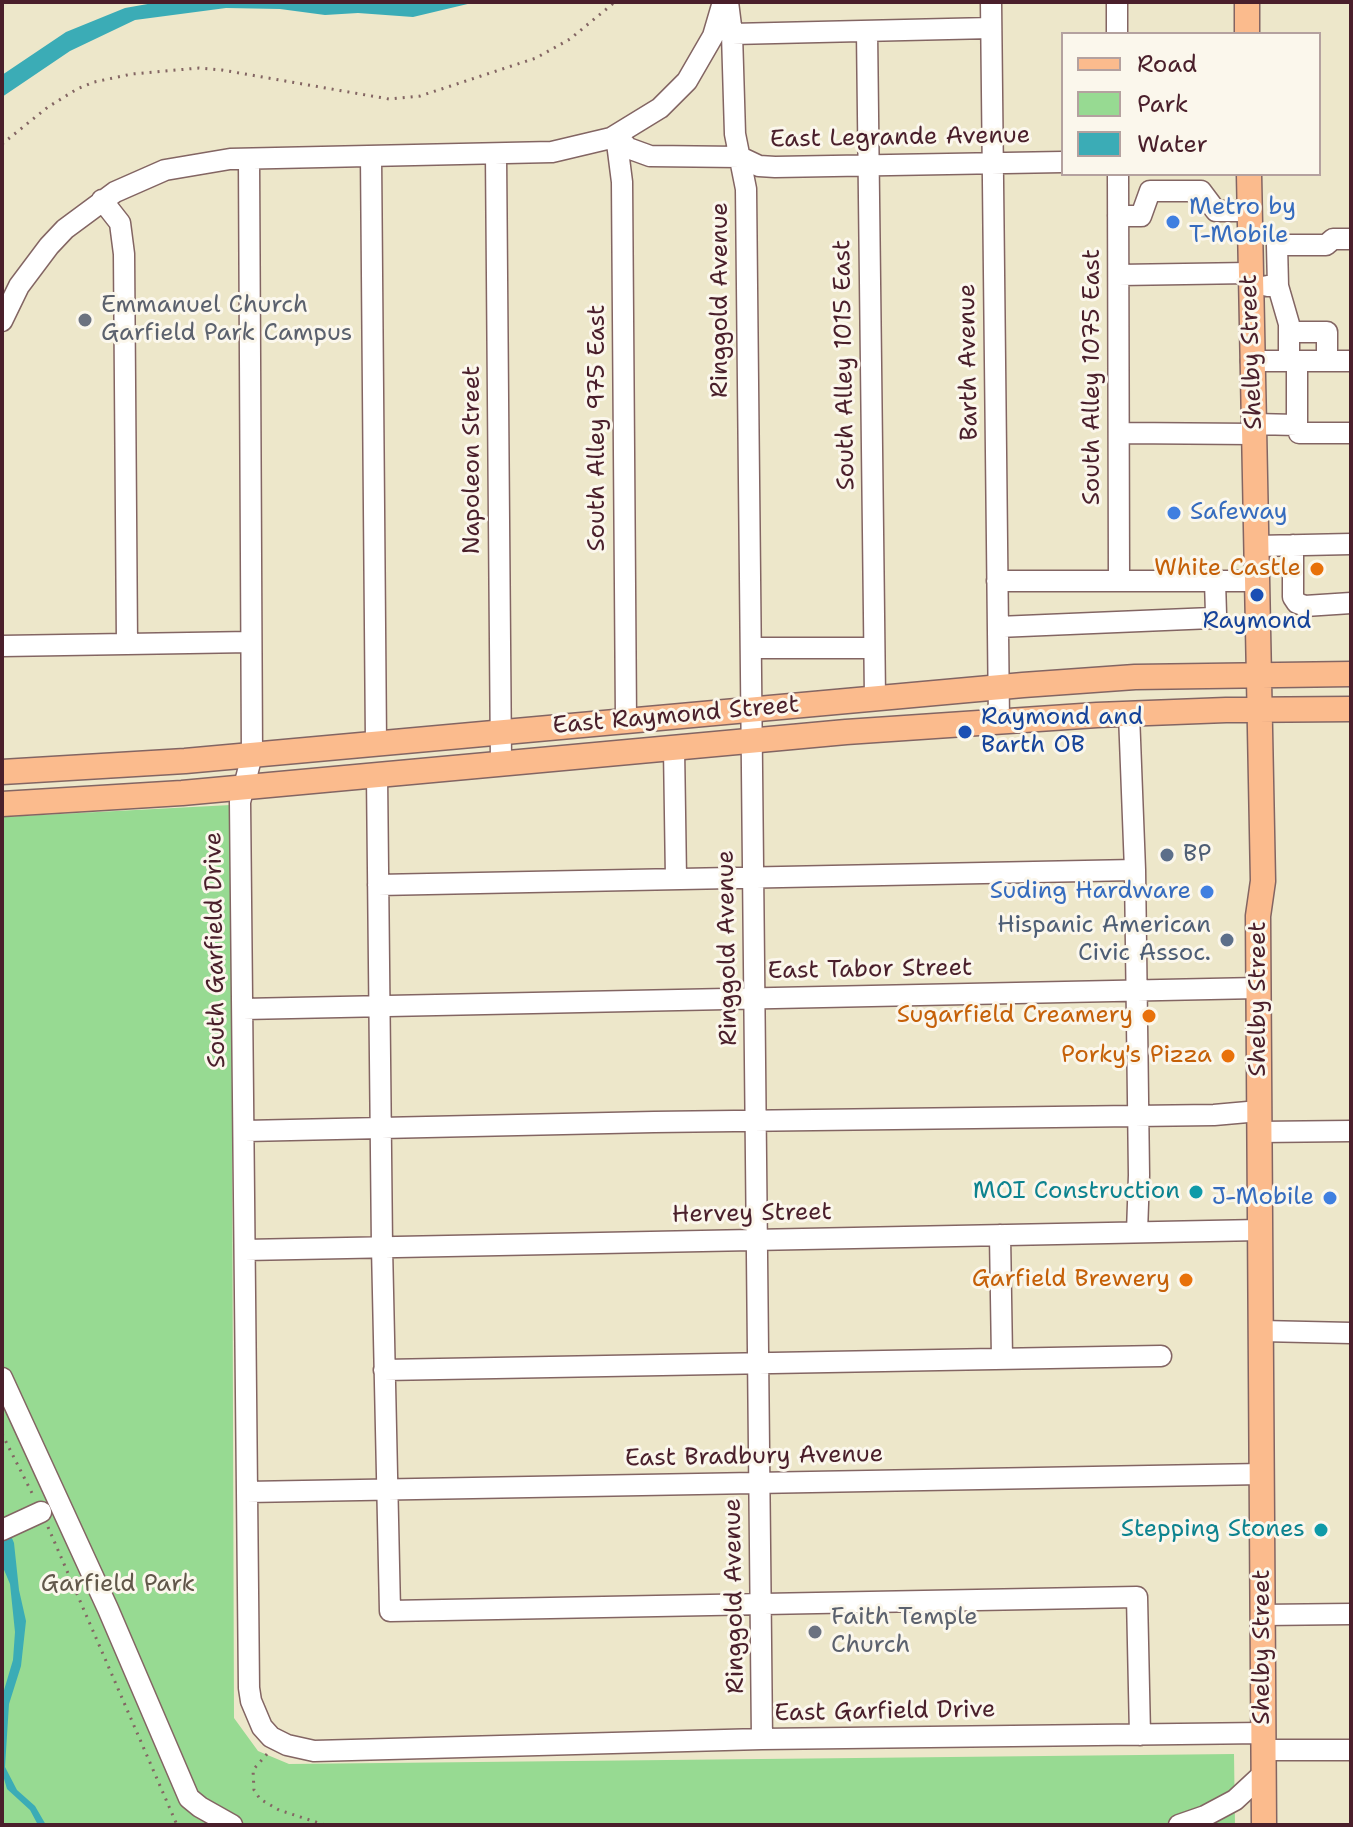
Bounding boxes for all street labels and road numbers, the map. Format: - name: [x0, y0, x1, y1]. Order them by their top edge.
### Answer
- street label: East Legrande Avenue: [770, 121, 1030, 155]
- street label: Ringgold Avenue: [707, 202, 735, 398]
- street label: South Alley 1015 East: [828, 239, 862, 491]
- street label: South Alley 1075 East: [1079, 249, 1107, 505]
- street label: Shelby Street: [1235, 274, 1269, 430]
- street label: Barth Avenue: [953, 283, 985, 441]
- street label: South Alley 975 East: [584, 304, 612, 552]
- street label: Napoleon Street: [459, 365, 487, 555]
- street label: East Raymond Street: [552, 691, 800, 741]
- street label: South Garfield Drive: [200, 832, 232, 1068]
- street label: Ringgold Avenue: [712, 850, 744, 1046]
- street label: Shelby Street: [1245, 921, 1273, 1077]
- street label: East Tabor Street: [767, 954, 973, 986]
- street label: Hervey Street: [672, 1198, 832, 1230]
- street label: East Bradbury Avenue: [625, 1440, 883, 1474]
- street label: Ringgold Avenue: [719, 1498, 751, 1694]
- street label: Shelby Street: [1249, 1569, 1277, 1725]
- street label: East Garfield Drive: [774, 1696, 996, 1728]

